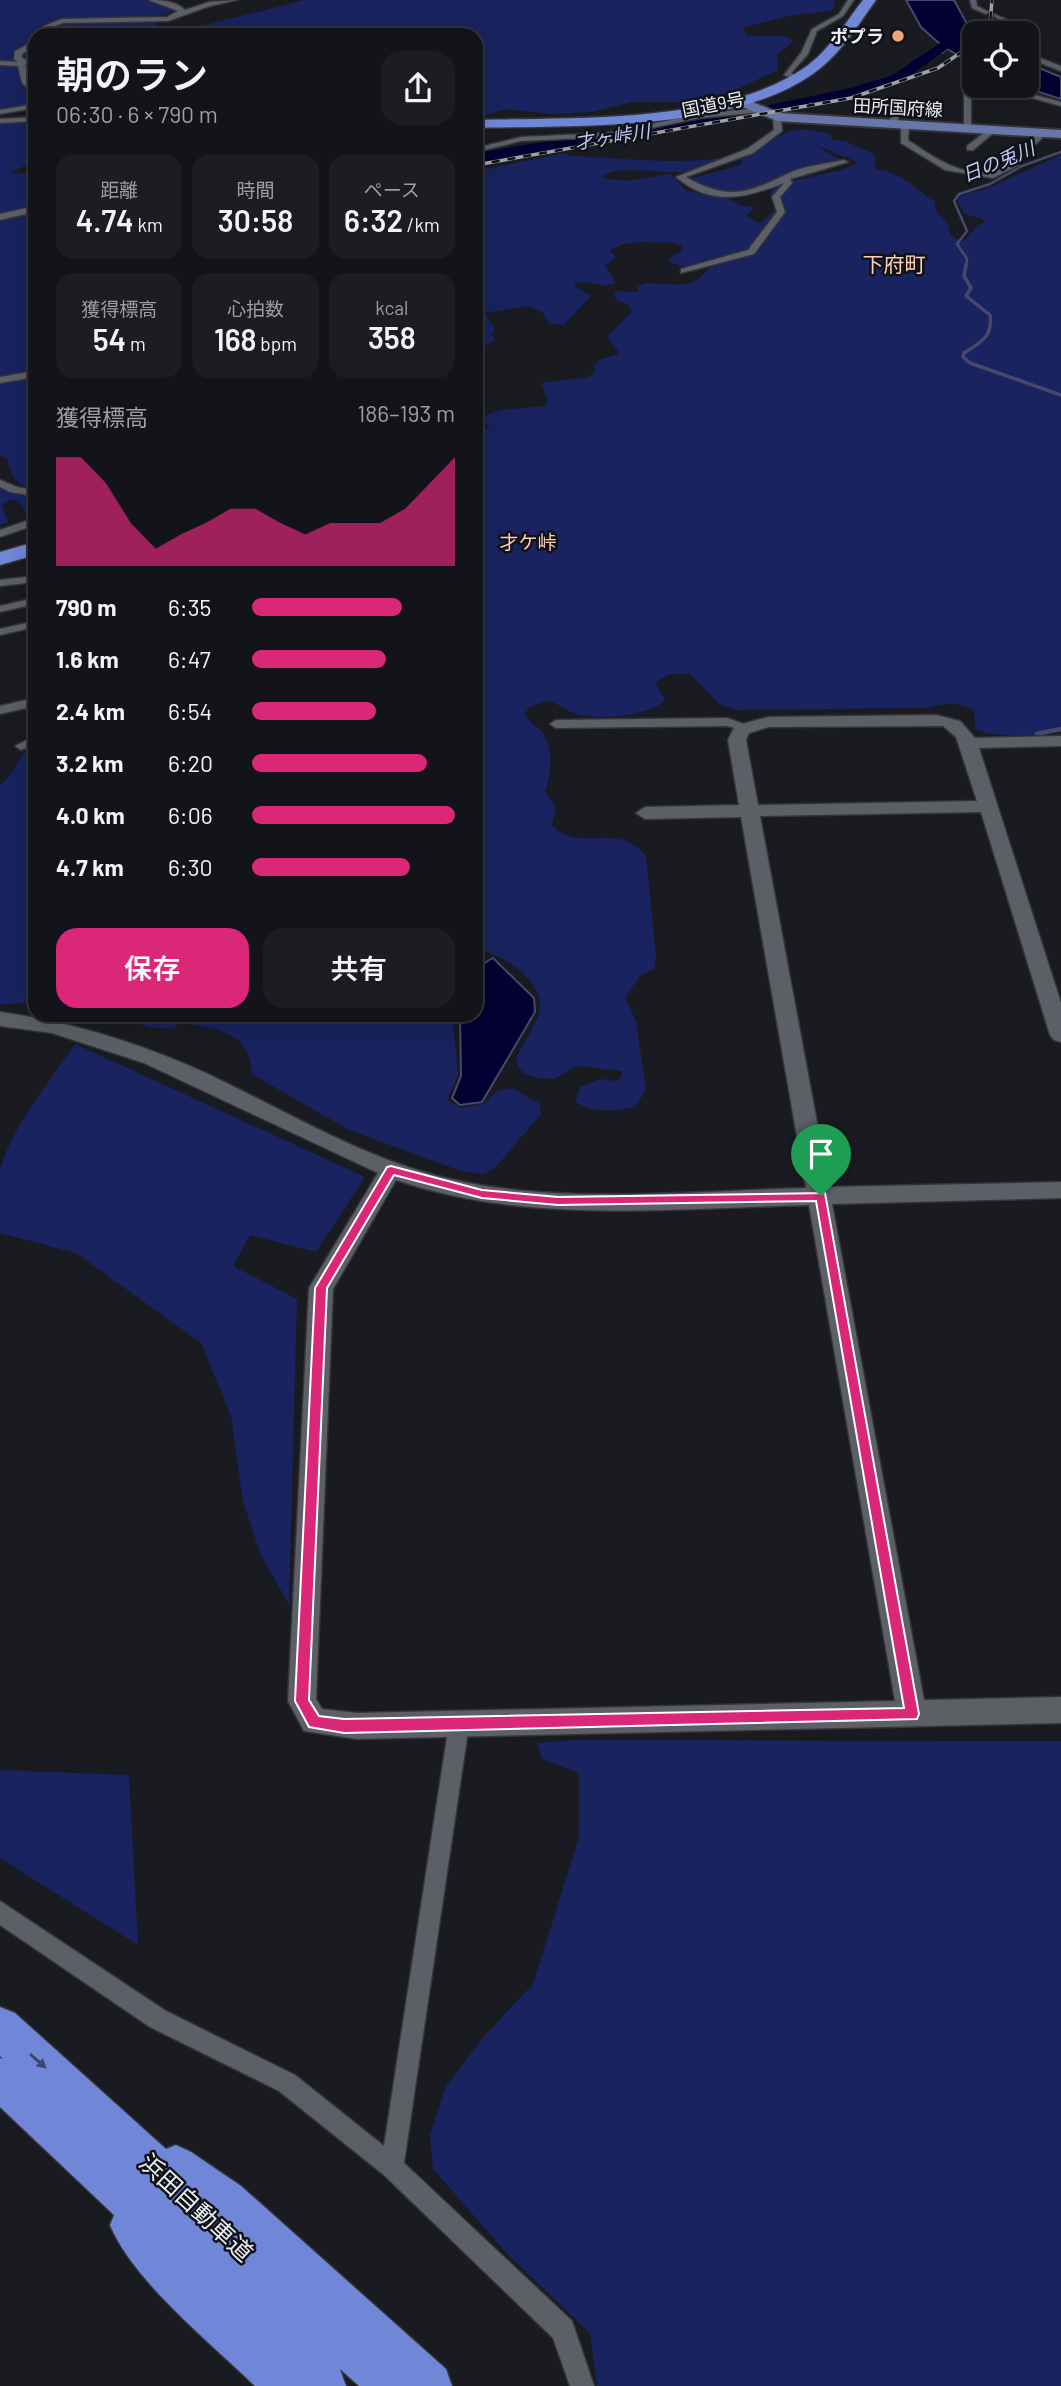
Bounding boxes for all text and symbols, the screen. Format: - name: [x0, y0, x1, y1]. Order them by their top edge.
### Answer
- map controls: [962, 21, 1039, 98]
- button: locate: [962, 21, 1039, 98]
- place label: ポプラ: [830, 25, 884, 47]
- marker: ポプラ: [890, 28, 906, 44]
- text: 朝のラン: [56, 51, 208, 97]
- button: share: [381, 51, 455, 125]
- street label: 国道9号: [680, 87, 746, 121]
- street label: 田所国府線: [852, 94, 944, 120]
- text: 06:30 · 6 × 790 m: [56, 100, 218, 128]
- water label: 才ヶ峠川: [573, 118, 653, 153]
- water label: 日の兎川: [958, 135, 1039, 186]
- text: 距離: [100, 178, 138, 201]
- text: 時間: [236, 178, 275, 201]
- text: ペース: [364, 178, 420, 201]
- text: 4.74: [76, 202, 134, 238]
- text: 30:58: [218, 202, 293, 238]
- text: 6:32: [344, 202, 403, 238]
- text: km: [134, 213, 163, 236]
- text: /km: [403, 213, 440, 236]
- district label: 下府町: [863, 251, 926, 276]
- text: kcal: [375, 296, 408, 319]
- text: 獲得標高: [81, 297, 157, 320]
- text: 心拍数: [227, 297, 284, 320]
- text: 358: [368, 319, 416, 355]
- text: 54: [93, 321, 126, 357]
- text: 168: [214, 321, 257, 357]
- text: m: [126, 332, 146, 355]
- text: bpm: [257, 332, 297, 355]
- text: 186–193 m: [357, 399, 455, 427]
- text: 獲得標高: [56, 403, 148, 431]
- district label: 才ケ峠: [499, 530, 557, 553]
- text: 790 m: [56, 593, 117, 621]
- text: 6:35: [168, 593, 211, 621]
- text: 1.6 km: [56, 645, 119, 673]
- text: 6:47: [168, 645, 211, 673]
- text: 2.4 km: [56, 697, 125, 725]
- text: 6:54: [168, 697, 212, 725]
- text: 3.2 km: [56, 749, 124, 777]
- text: 6:20: [168, 749, 213, 777]
- text: 4.0 km: [56, 801, 125, 829]
- text: 6:06: [168, 801, 212, 829]
- text: 4.7 km: [56, 853, 124, 881]
- text: 6:30: [168, 853, 212, 881]
- button: 保存: [56, 928, 249, 1008]
- button: 共有: [263, 928, 455, 1008]
- pin: [791, 1124, 851, 1196]
- icon: arrive: [802, 1135, 840, 1173]
- one-way arrow: [29, 2053, 47, 2069]
- street label: 浜田自動車道: [134, 2147, 260, 2267]

